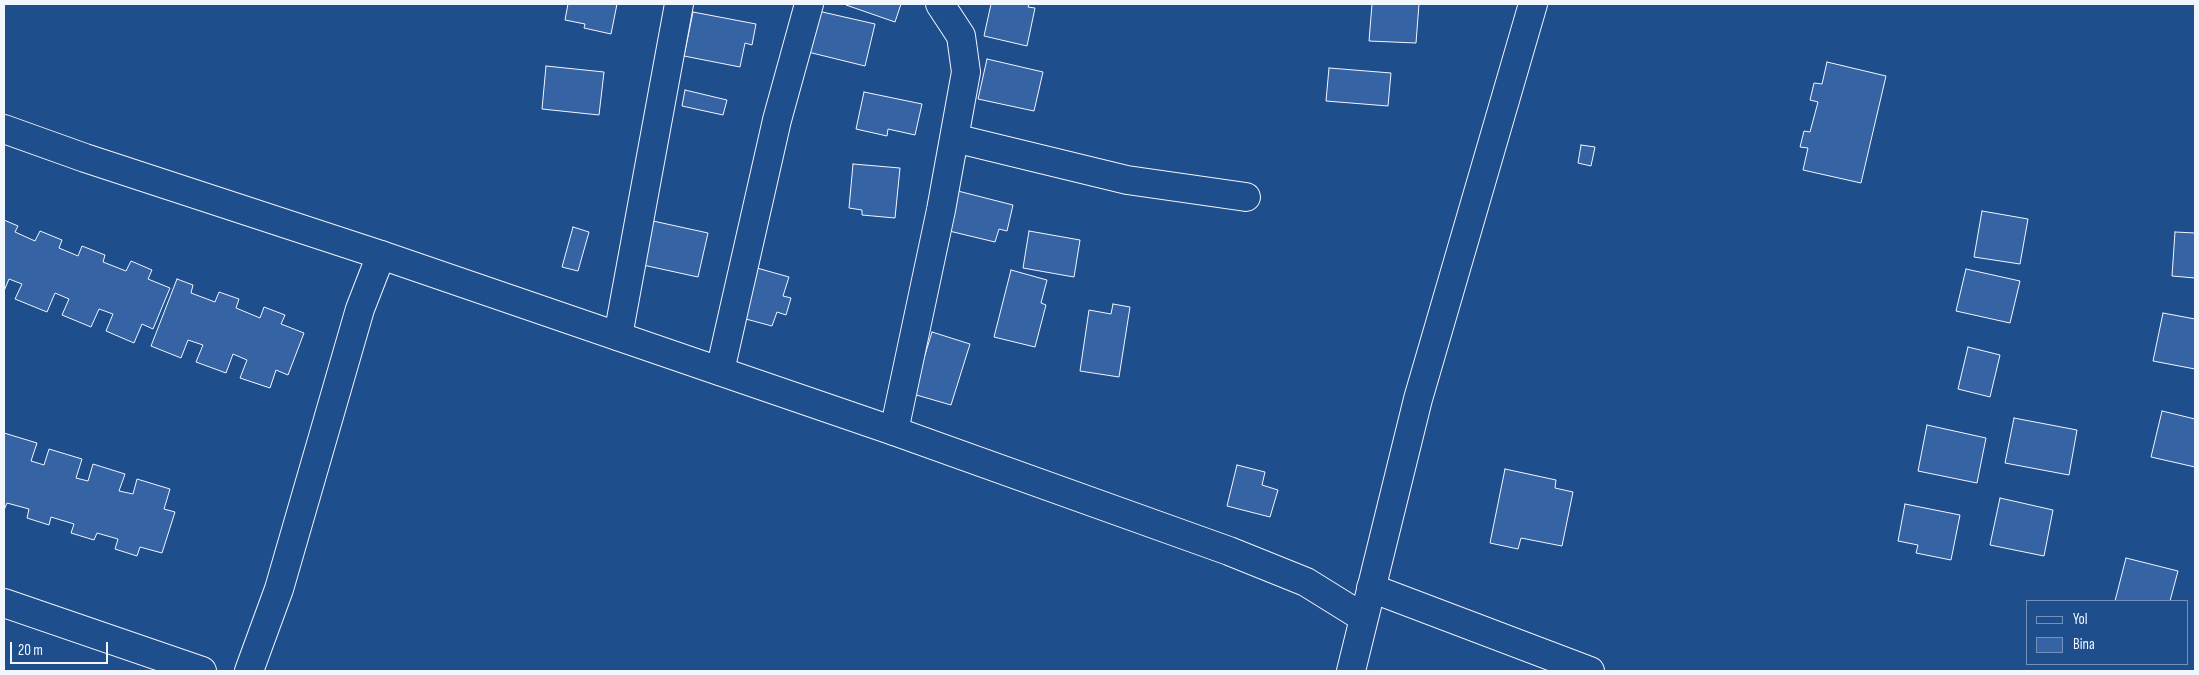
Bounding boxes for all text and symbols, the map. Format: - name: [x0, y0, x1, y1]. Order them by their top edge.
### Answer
- legend: [2026, 600, 2189, 665]
- text: Yol: [2073, 610, 2088, 629]
- scale bar: [12, 632, 110, 664]
- text: Bina: [2073, 635, 2095, 654]
- text: 20 m: [18, 641, 43, 660]

